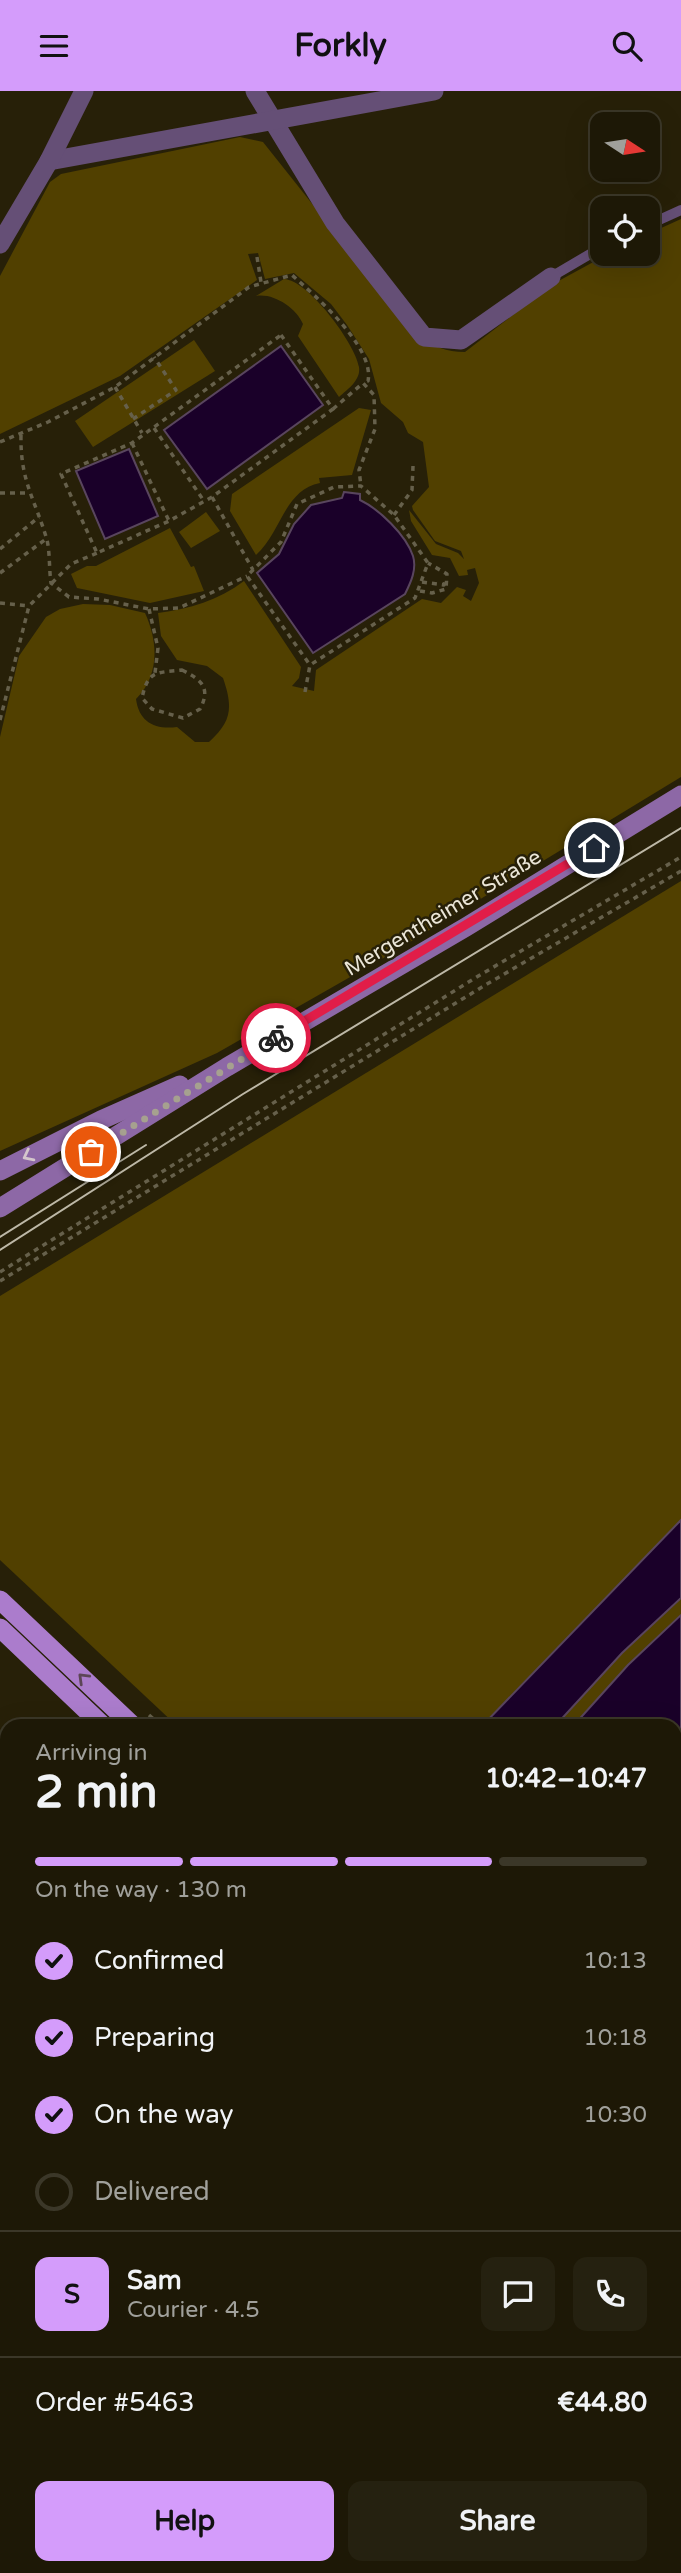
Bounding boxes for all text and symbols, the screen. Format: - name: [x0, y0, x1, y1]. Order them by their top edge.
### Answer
- icon: menu: [35, 27, 73, 65]
- text: Forkly: [294, 27, 387, 65]
- icon: search: [608, 27, 646, 65]
- north arrow: [590, 112, 660, 182]
- map controls: [590, 112, 660, 266]
- button: locate: [590, 196, 660, 266]
- pin: [564, 818, 624, 878]
- icon: home: [575, 829, 613, 867]
- street label: Mergentheimer Straße: [340, 844, 546, 982]
- courier: [241, 1003, 311, 1073]
- icon: bike: [257, 1019, 295, 1057]
- pin: [61, 1122, 121, 1182]
- icon: bag: [72, 1133, 110, 1171]
- one-way arrow: [23, 1148, 35, 1162]
- one-way arrow: [78, 1674, 91, 1687]
- text: Arriving in: [35, 1739, 148, 1767]
- text: 10:42–10:47: [485, 1763, 647, 1794]
- text: 2 min: [35, 1765, 158, 1820]
- text: On the way · 130 m: [35, 1876, 247, 1904]
- icon: check: [35, 1942, 73, 1980]
- text: Confirmed: [94, 1945, 224, 1976]
- text: 10:13: [583, 1947, 647, 1975]
- icon: check: [35, 2019, 73, 2057]
- text: Preparing: [94, 2022, 215, 2053]
- text: 10:18: [583, 2024, 647, 2052]
- icon: check: [35, 2096, 73, 2134]
- text: On the way: [94, 2099, 234, 2130]
- text: 10:30: [583, 2101, 647, 2129]
- text: Delivered: [94, 2176, 210, 2207]
- button: chat: [481, 2257, 555, 2331]
- button: phone: [573, 2257, 647, 2331]
- text: Sam: [127, 2265, 182, 2296]
- text: S: [64, 2279, 80, 2310]
- text: Courier · 4.5: [127, 2296, 260, 2324]
- text: Order #5463: [35, 2387, 195, 2418]
- text: €44.80: [557, 2387, 647, 2418]
- button: Help: [35, 2481, 334, 2561]
- button: Share: [348, 2481, 647, 2561]

